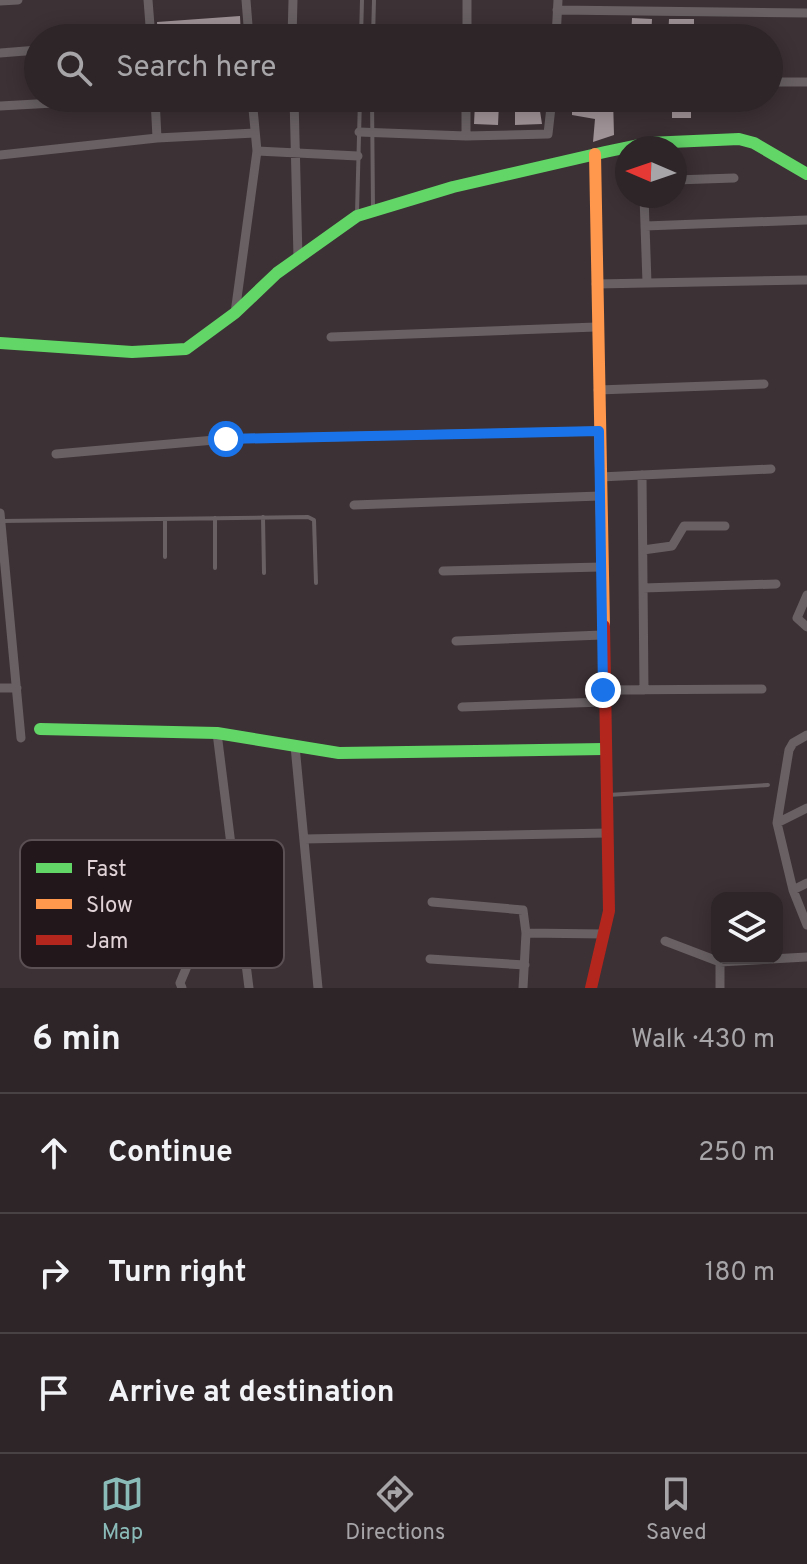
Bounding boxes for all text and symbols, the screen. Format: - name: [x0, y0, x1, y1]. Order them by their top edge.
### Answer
- search box: [24, 24, 783, 112]
- icon: search: [52, 46, 96, 90]
- text: Search here: [116, 50, 276, 87]
- north arrow: [615, 136, 687, 208]
- route start: [208, 421, 244, 457]
- route end: [585, 672, 621, 708]
- legend: [20, 840, 284, 968]
- text: Fast: [86, 857, 127, 884]
- map controls: [711, 892, 783, 964]
- button: layers: [711, 892, 783, 964]
- text: Slow: [86, 893, 133, 920]
- text: Jam: [86, 929, 129, 956]
- text: 6 min: [32, 1019, 121, 1062]
- text: Walk · 430 m: [631, 1024, 775, 1057]
- icon: ahead: [32, 1131, 76, 1175]
- text: Continue: [108, 1135, 233, 1172]
- text: 250 m: [698, 1137, 775, 1170]
- icon: right: [32, 1251, 76, 1295]
- text: Turn right: [108, 1255, 246, 1292]
- text: 180 m: [705, 1257, 775, 1290]
- icon: arrive: [32, 1371, 76, 1415]
- text: Arrive at destination: [108, 1375, 394, 1412]
- tab: Map: [100, 1472, 144, 1547]
- tab: Directions: [345, 1472, 445, 1547]
- tab: Saved: [646, 1472, 707, 1547]

